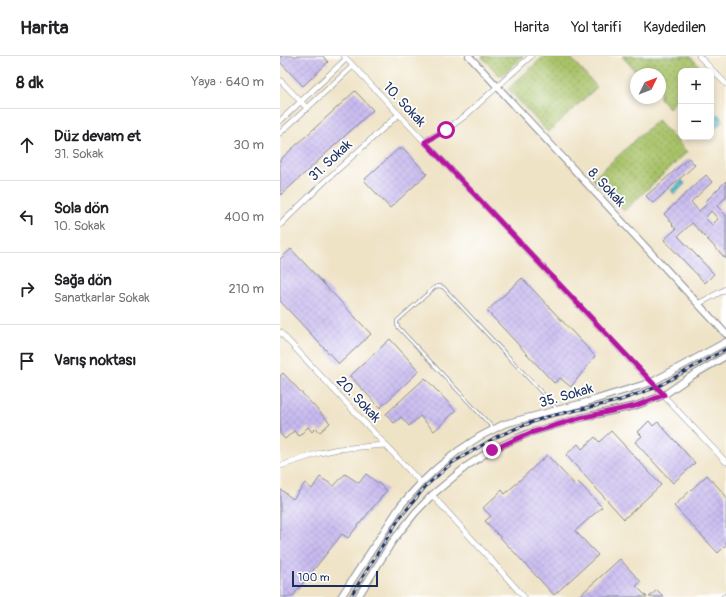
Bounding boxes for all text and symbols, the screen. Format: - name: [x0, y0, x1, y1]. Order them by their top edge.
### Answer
- text: Harita: [20, 16, 69, 40]
- text: Harita: [513, 19, 549, 36]
- text: Yol tarifi: [571, 19, 621, 36]
- text: Kaydedilen: [643, 19, 706, 36]
- north arrow: [630, 68, 666, 104]
- map controls: [678, 68, 714, 140]
- button: +: [678, 68, 714, 104]
- text: 8 dk: [16, 72, 44, 93]
- text: Yaya · 640 m: [191, 74, 264, 90]
- street label: 10. Sokak: [380, 78, 430, 130]
- button: −: [678, 104, 714, 140]
- route start: [437, 121, 455, 139]
- text: Düz devam et: [54, 127, 141, 146]
- icon: ahead: [16, 134, 38, 156]
- street label: 31. Sokak: [305, 136, 356, 185]
- text: 30 m: [234, 137, 264, 153]
- text: 31. Sokak: [54, 146, 103, 162]
- street label: 8. Sokak: [584, 164, 629, 210]
- text: Sola dön: [54, 199, 109, 218]
- icon: left: [16, 206, 38, 228]
- text: 400 m: [224, 209, 264, 225]
- text: 10. Sokak: [54, 218, 105, 234]
- text: Sağa dön: [54, 271, 112, 290]
- icon: right: [16, 278, 38, 300]
- text: 210 m: [228, 281, 264, 297]
- text: Sanatkarlar Sokak: [54, 290, 150, 306]
- icon: arrive: [16, 350, 38, 372]
- text: Varış noktası: [54, 351, 136, 370]
- street label: 20. Sokak: [333, 373, 385, 426]
- street label: 35. Sokak: [537, 380, 595, 411]
- route end: [483, 441, 501, 459]
- scale bar: [292, 569, 378, 588]
- text: 100 m: [298, 571, 329, 584]

